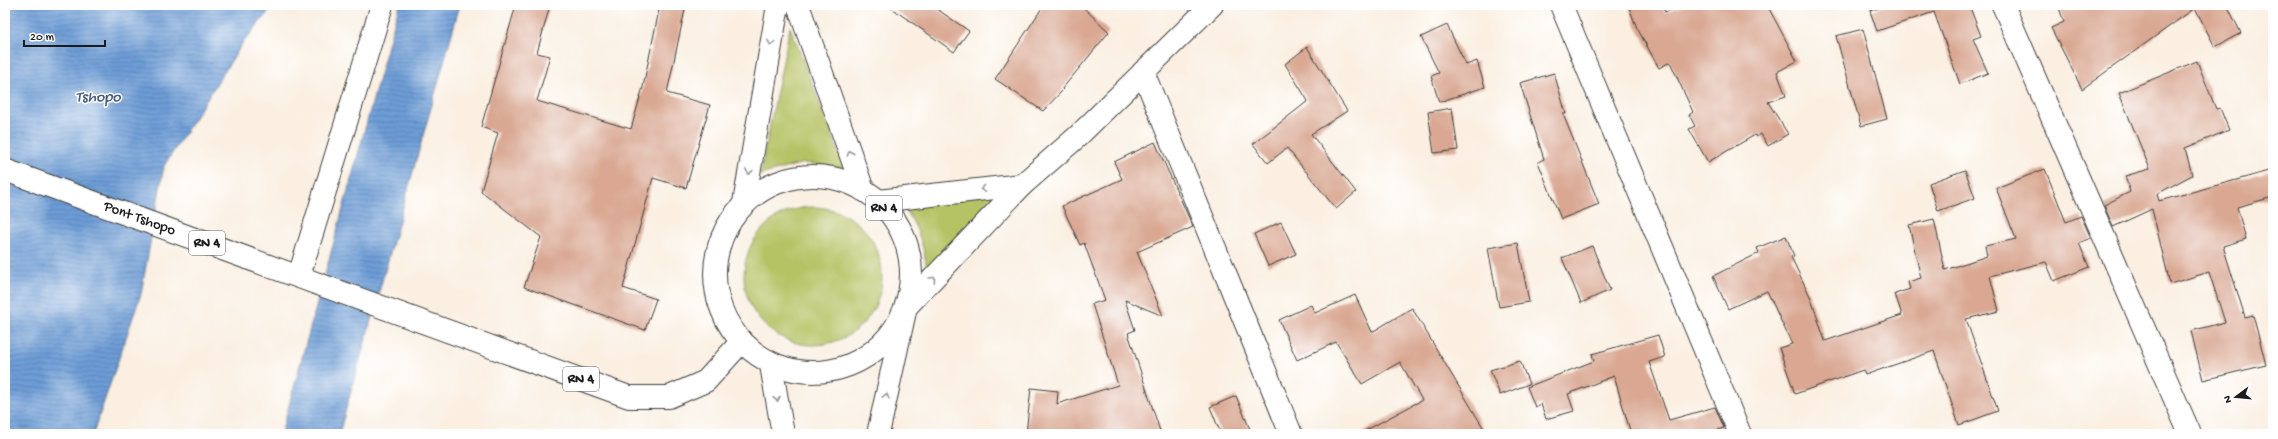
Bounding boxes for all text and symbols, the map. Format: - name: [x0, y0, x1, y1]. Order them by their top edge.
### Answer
- scale bar: [24, 22, 105, 48]
- text: 20 m: [30, 31, 55, 45]
- one-way arrow: [768, 40, 776, 47]
- water label: Tshopo: [75, 89, 121, 108]
- one-way arrow: [847, 149, 855, 156]
- one-way arrow: [745, 168, 754, 175]
- one-way arrow: [980, 185, 986, 194]
- road number: RN 4: [866, 196, 902, 220]
- street label: Pont Tshopo: [100, 197, 178, 240]
- road number: RN 4: [189, 231, 225, 255]
- one-way arrow: [928, 276, 936, 284]
- road number: RN 4: [563, 367, 599, 391]
- north arrow: [2216, 377, 2256, 417]
- one-way arrow: [882, 393, 890, 399]
- text: N: [2222, 394, 2235, 404]
- one-way arrow: [772, 396, 781, 402]

